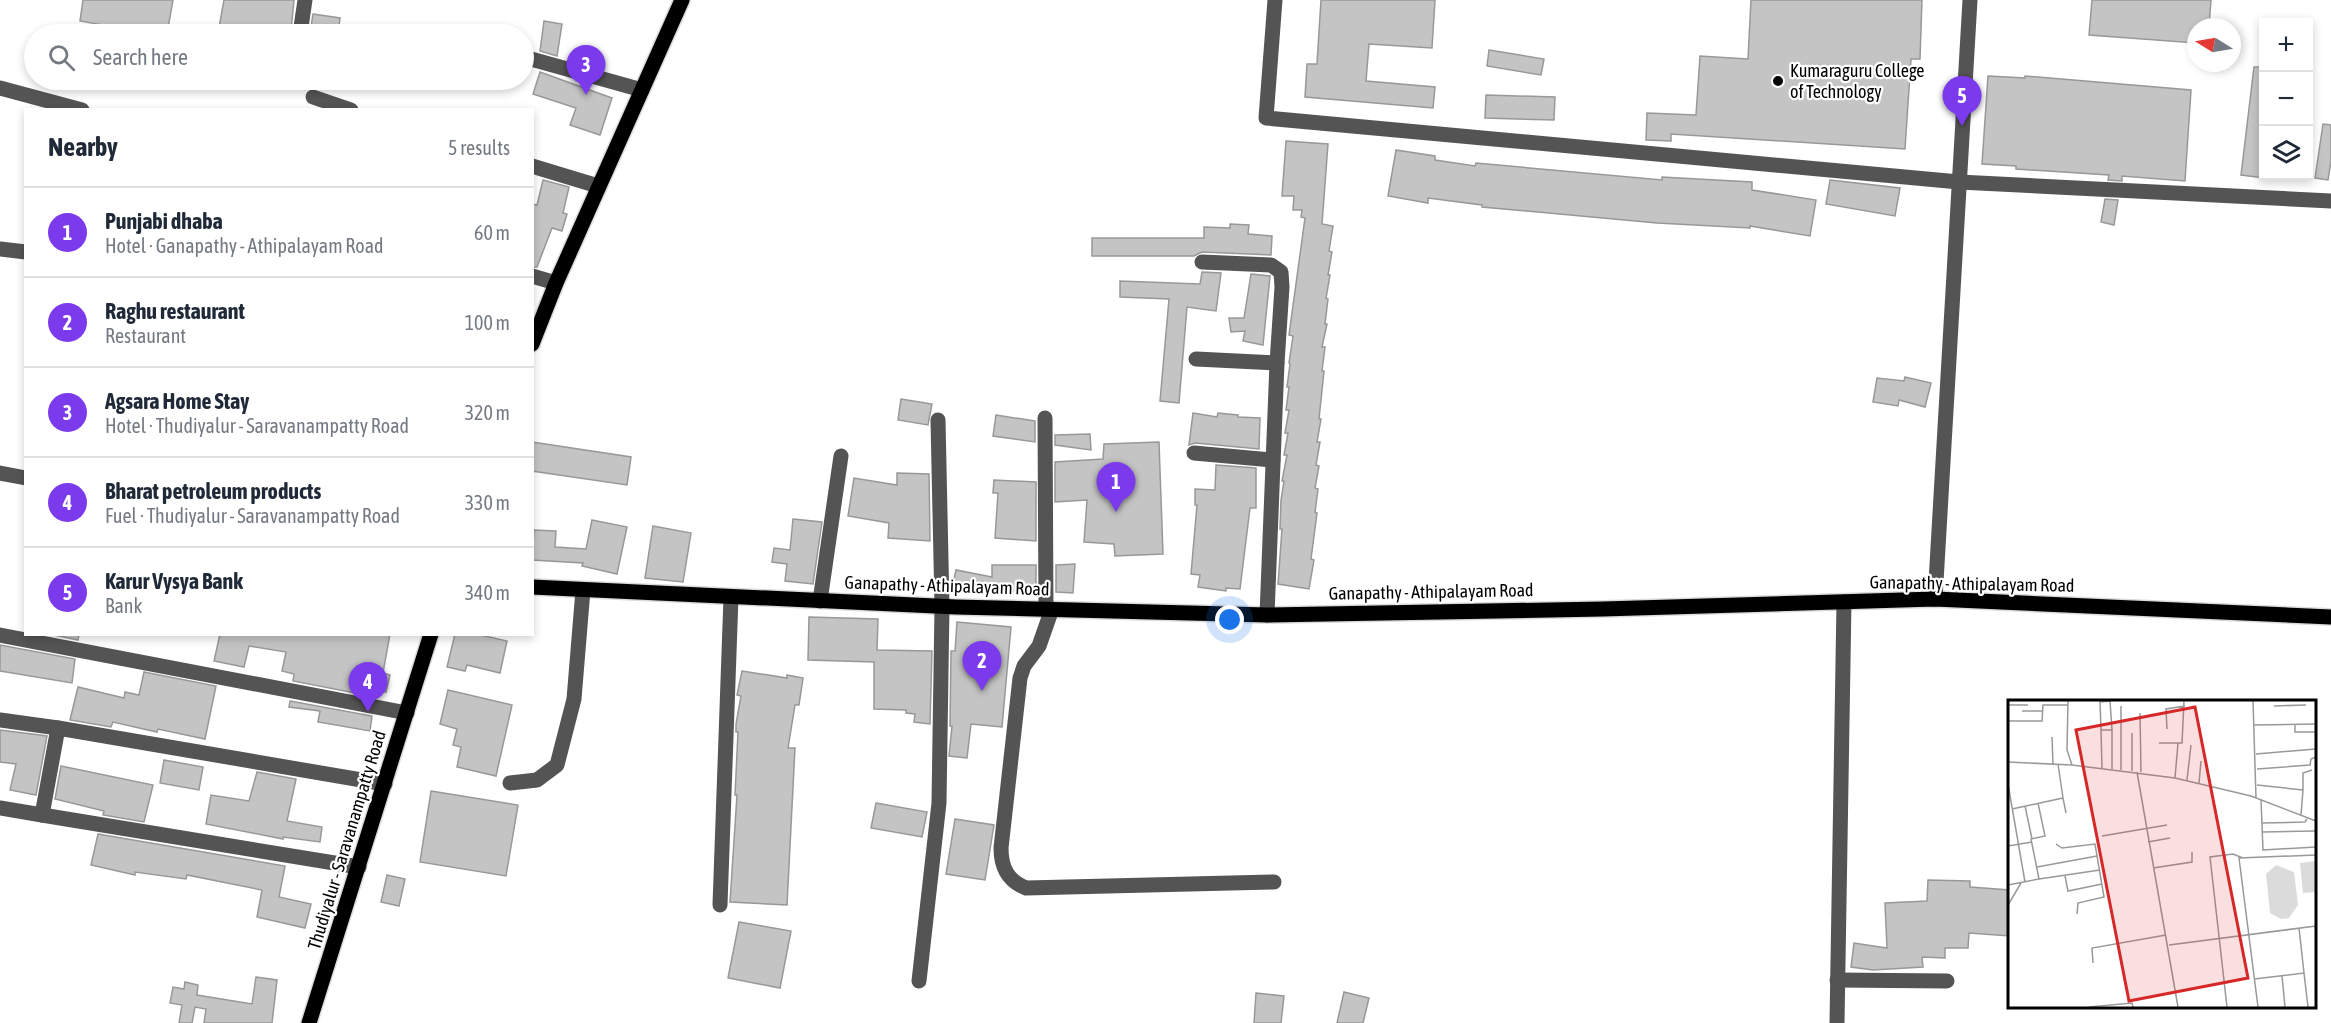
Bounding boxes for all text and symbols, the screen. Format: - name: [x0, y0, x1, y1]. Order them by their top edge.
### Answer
- north arrow: [2187, 18, 2241, 72]
- map controls: [2259, 18, 2313, 180]
- button: +: [2259, 18, 2313, 72]
- search box: [24, 24, 534, 90]
- icon: search: [45, 41, 78, 74]
- text: Search here: [93, 44, 188, 70]
- pin: 3: [566, 46, 606, 95]
- place label: Kumaraguru College of Technology: [1790, 60, 1925, 102]
- button: −: [2259, 72, 2313, 126]
- marker: Kumaraguru College of Technology: [1771, 74, 1785, 88]
- pin: 5: [1942, 76, 1982, 126]
- button: layers: [2259, 126, 2313, 180]
- text: Nearby: [48, 132, 118, 162]
- text: 5 results: [448, 136, 510, 159]
- text: Punjabi dhaba: [105, 208, 223, 234]
- text: 1: [63, 221, 72, 244]
- text: 60 m: [474, 221, 510, 244]
- text: Hotel · Ganapathy - Athipalayam Road: [105, 234, 383, 257]
- text: Raghu restaurant: [105, 298, 245, 324]
- text: 2: [63, 311, 72, 334]
- text: 100 m: [465, 311, 510, 334]
- text: Restaurant: [105, 324, 186, 347]
- text: Agsara Home Stay: [105, 388, 249, 414]
- text: 3: [63, 401, 72, 424]
- text: 320 m: [465, 401, 510, 424]
- text: Hotel · Thudiyalur - Saravanampatty Road: [105, 414, 409, 437]
- pin: 1: [1096, 462, 1136, 512]
- text: Bharat petroleum products: [105, 478, 321, 504]
- text: 4: [63, 491, 72, 514]
- text: 330 m: [465, 491, 510, 514]
- text: Fuel · Thudiyalur - Saravanampatty Road: [105, 504, 400, 527]
- text: Karur Vysya Bank: [105, 568, 243, 594]
- street label: Ganapathy - Athipalayam Road: [844, 571, 1050, 600]
- street label: Ganapathy - Athipalayam Road: [1869, 571, 2075, 596]
- street label: Ganapathy - Athipalayam Road: [1328, 579, 1534, 604]
- text: 5: [63, 581, 72, 604]
- text: 340 m: [465, 581, 510, 604]
- text: Bank: [105, 594, 142, 617]
- your location: [1215, 605, 1244, 634]
- pin: 2: [962, 642, 1002, 691]
- pin: 4: [348, 662, 388, 712]
- inset map: [2008, 700, 2316, 1008]
- street label: Thudiyalur - Saravanampatty Road: [303, 728, 390, 952]

